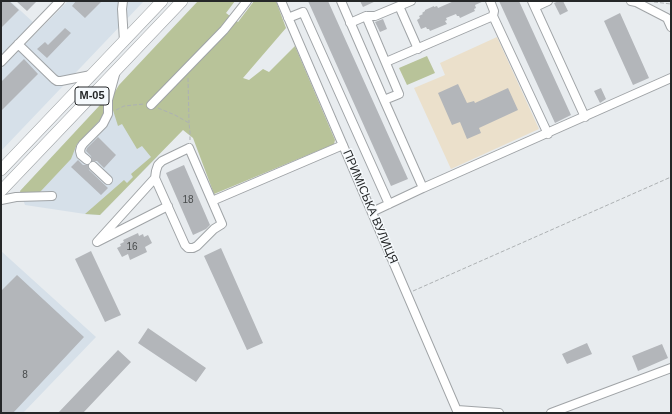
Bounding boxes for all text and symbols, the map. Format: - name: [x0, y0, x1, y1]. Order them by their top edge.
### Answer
- road number: М-05: [75, 87, 109, 105]
- street label: ПРИМІСЬКА ВУЛИЦЯ: [339, 148, 401, 266]
- house number: 18: [182, 194, 194, 206]
- house number: 16: [126, 241, 138, 253]
- house number: 8: [22, 369, 28, 381]

